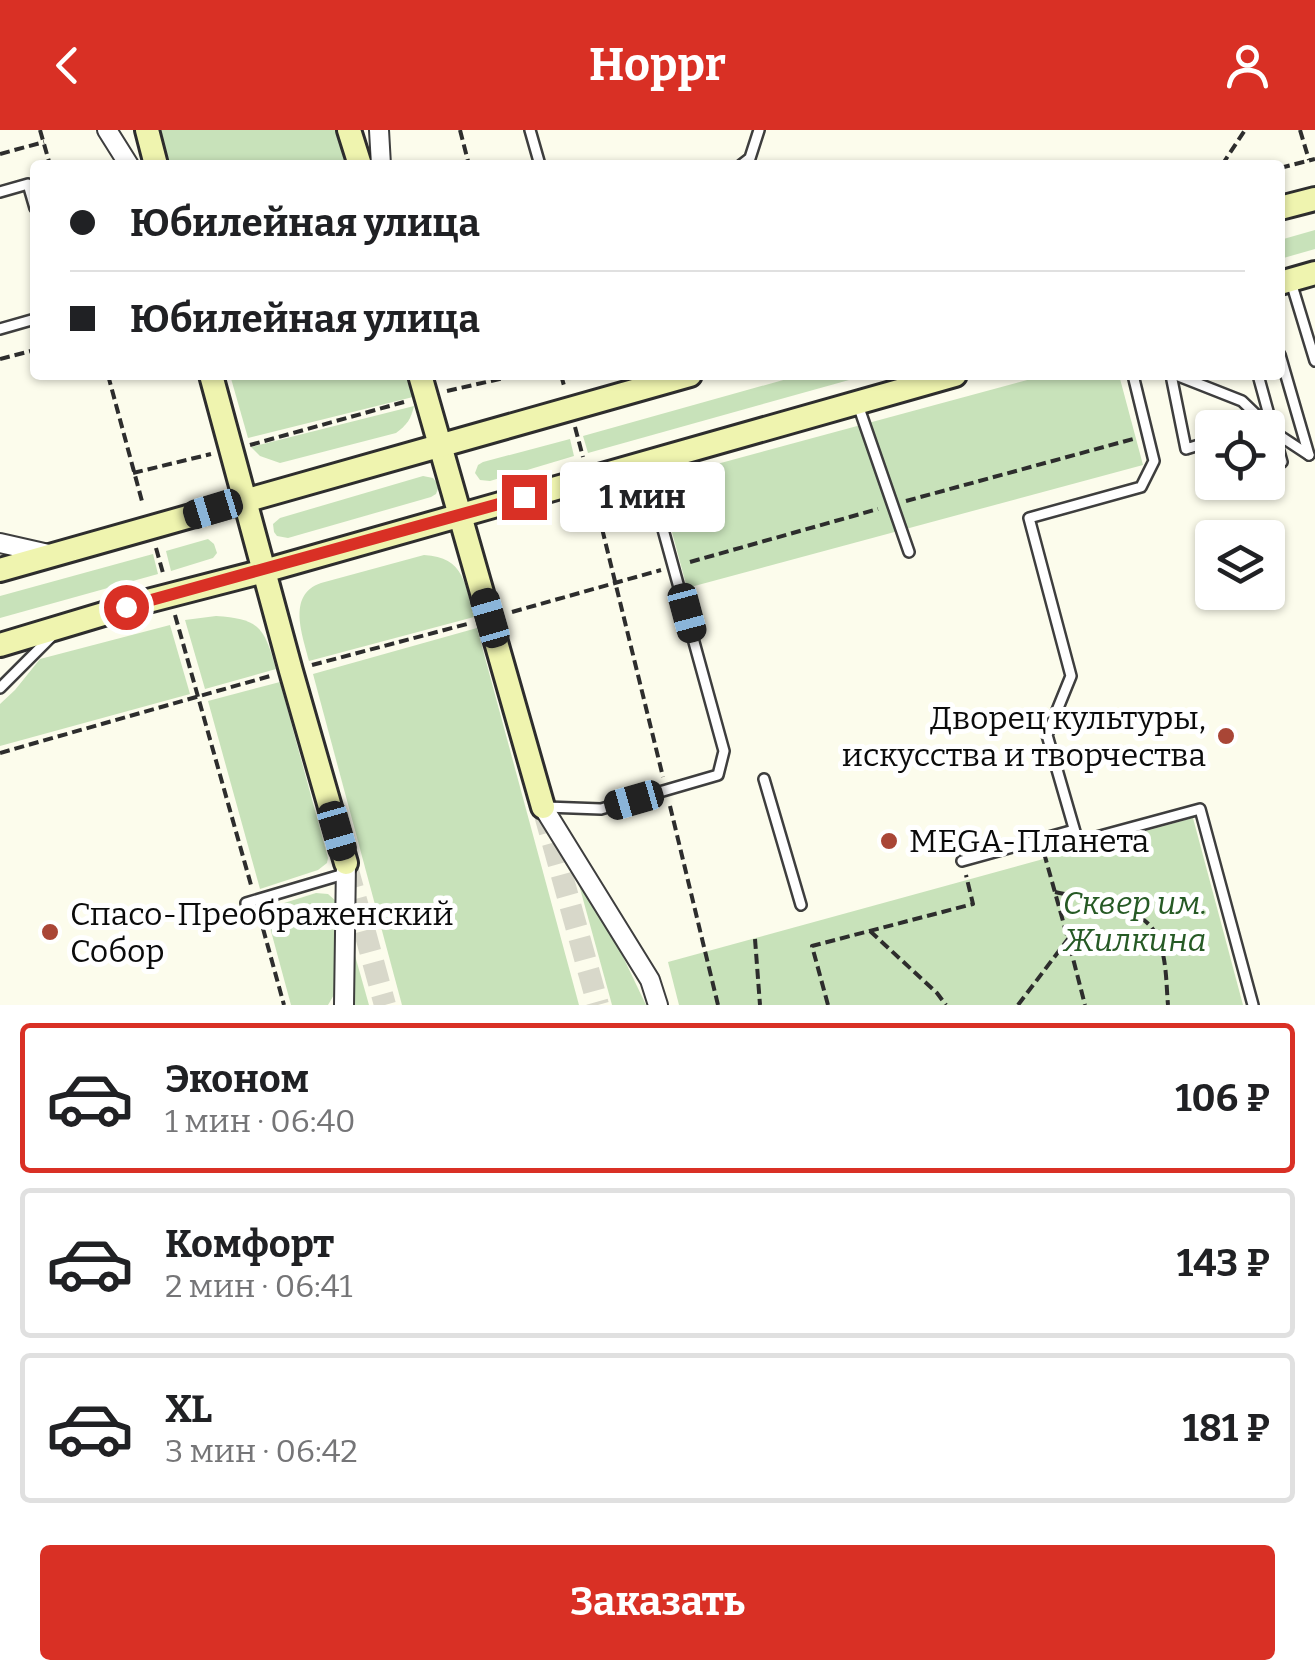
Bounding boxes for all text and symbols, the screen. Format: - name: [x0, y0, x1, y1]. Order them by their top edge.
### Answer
- icon: back: [40, 38, 95, 93]
- text: Hoppr: [589, 38, 726, 92]
- icon: person: [1220, 38, 1275, 93]
- text: Юбилейная улица: [130, 200, 480, 246]
- text: Юбилейная улица: [130, 296, 480, 342]
- map controls: [1195, 410, 1285, 610]
- button: locate: [1195, 410, 1285, 500]
- callout: 1 мин: [559, 462, 724, 532]
- route end: [502, 475, 547, 520]
- text: 1 мин: [599, 478, 686, 516]
- car: [180, 486, 246, 532]
- button: layers: [1195, 520, 1285, 610]
- car: [665, 580, 709, 646]
- route start: [104, 585, 149, 630]
- car: [467, 585, 513, 651]
- place label: Дворец культуры, искусства и творчества: [842, 699, 1206, 774]
- marker: Дворец культуры, искусства и творчества: [1215, 725, 1237, 747]
- car: [601, 777, 667, 823]
- car: [314, 798, 360, 864]
- place label: MEGA-Планета: [909, 822, 1149, 860]
- marker: MEGA-Планета: [878, 830, 900, 852]
- park label: Сквер им. Жилкина: [1063, 884, 1207, 959]
- place label: Спасо-Преображенский Собор: [70, 895, 454, 970]
- marker: Спасо-Преображенский Собор: [39, 921, 61, 943]
- icon: car: [45, 1053, 135, 1143]
- text: Эконом: [165, 1056, 309, 1102]
- text: 106 ₽: [1175, 1075, 1270, 1121]
- text: 1 мин · 06:40: [165, 1102, 356, 1140]
- icon: car: [45, 1218, 135, 1308]
- text: Комфорт: [165, 1221, 334, 1267]
- text: 143 ₽: [1177, 1240, 1270, 1286]
- text: 2 мин · 06:41: [165, 1267, 353, 1305]
- icon: car: [45, 1383, 135, 1473]
- text: XL: [165, 1386, 212, 1432]
- text: 181 ₽: [1182, 1405, 1270, 1451]
- text: 3 мин · 06:42: [165, 1432, 358, 1470]
- button: Заказать: [40, 1545, 1275, 1660]

